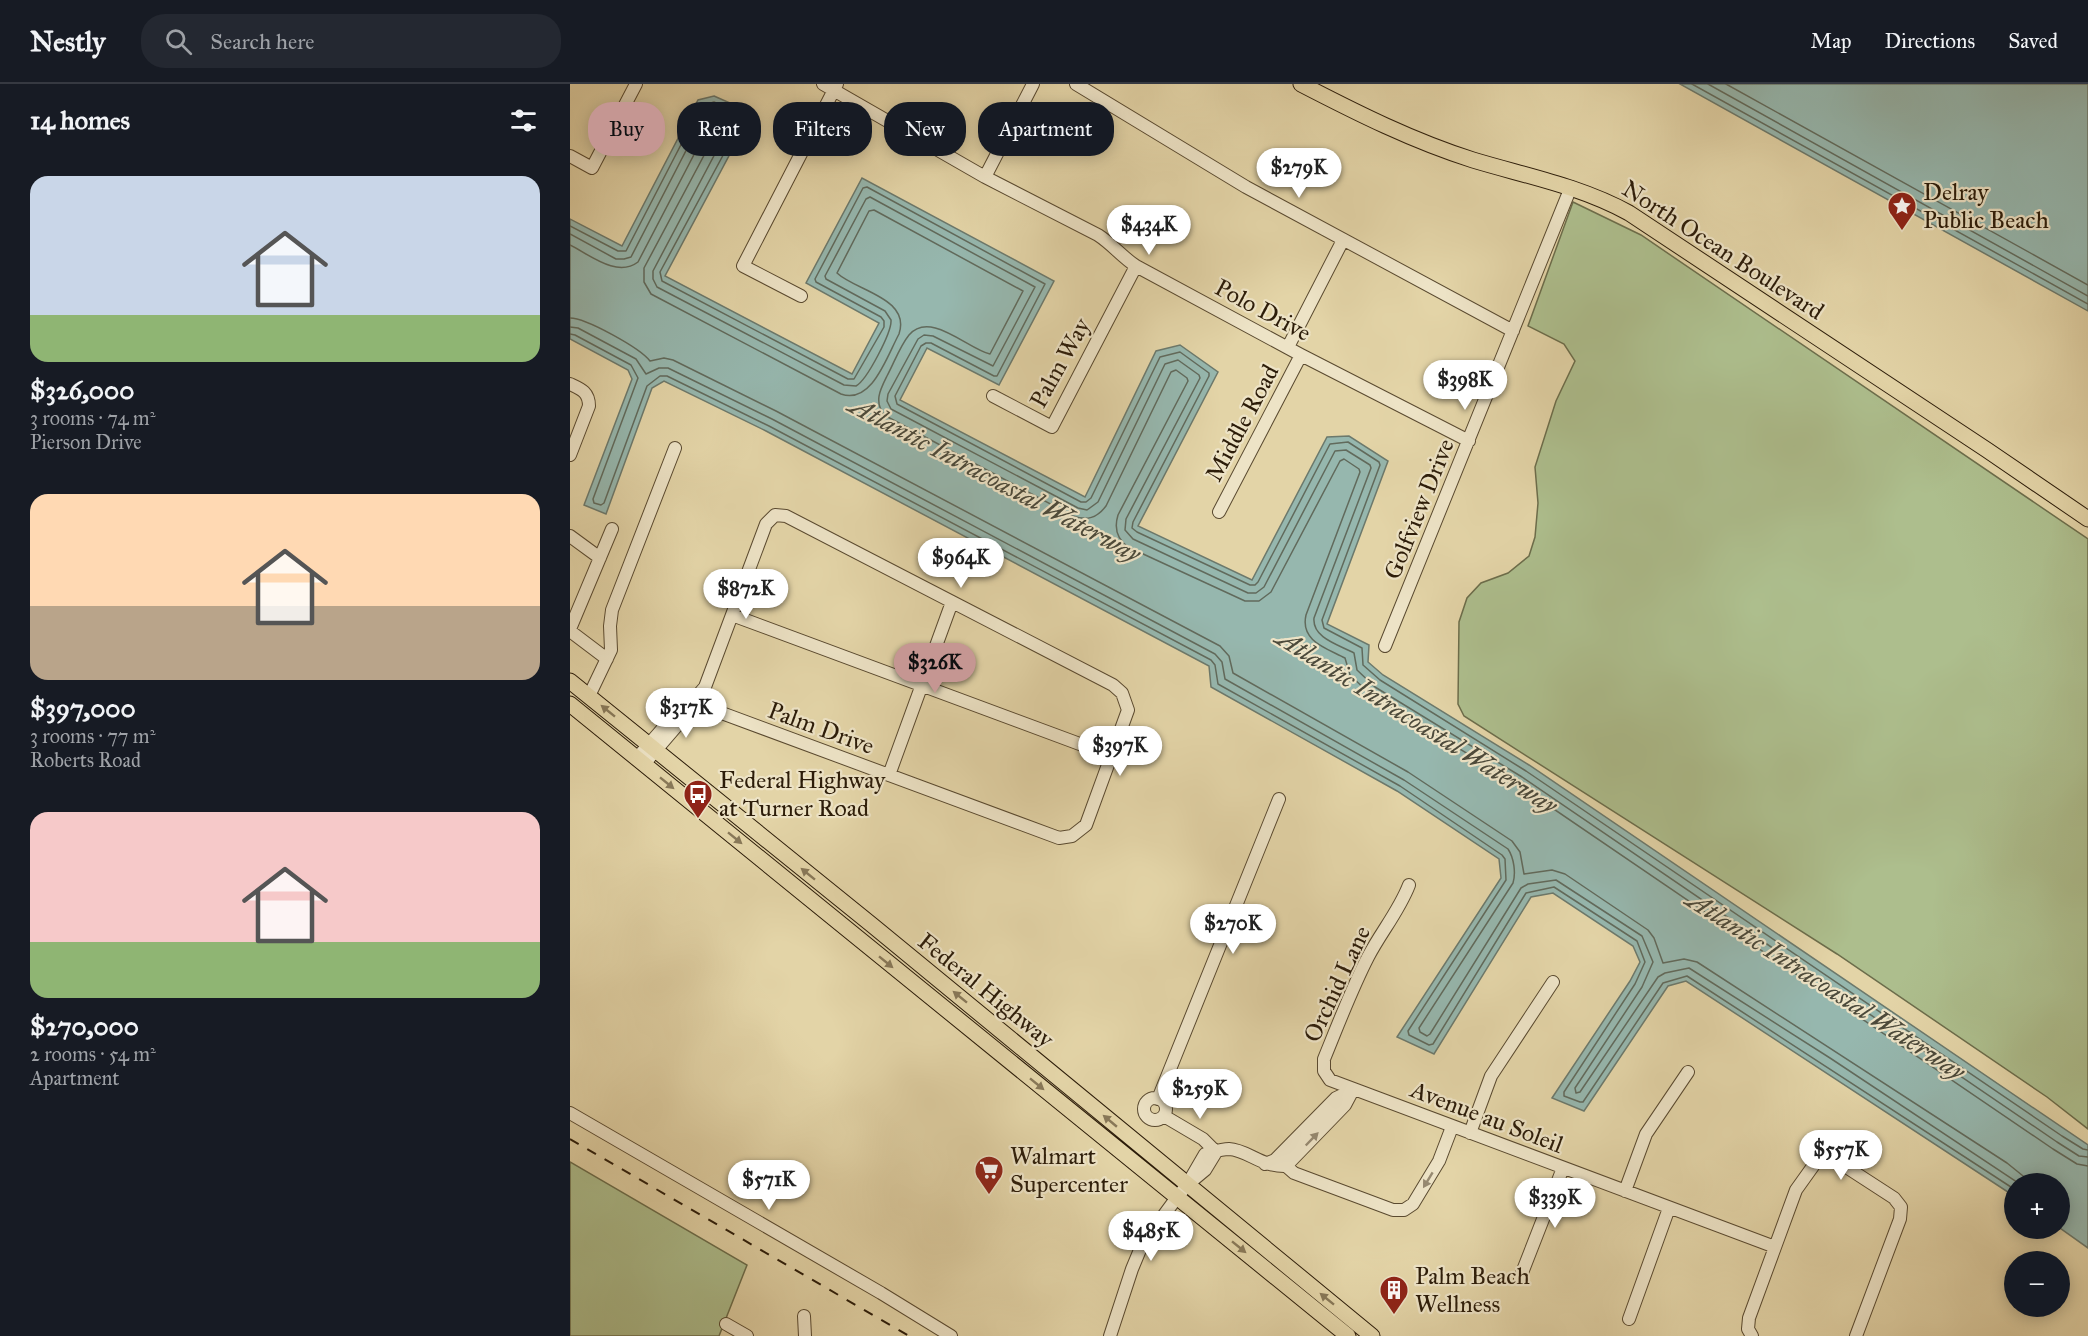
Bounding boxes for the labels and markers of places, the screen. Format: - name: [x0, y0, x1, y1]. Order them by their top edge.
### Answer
- pin: $279K: [1257, 148, 1341, 199]
- place label: Delray Public Beach: [1923, 177, 2049, 235]
- place icon: Delray Public Beach: [1886, 190, 1918, 232]
- pin: $434K: [1107, 205, 1191, 256]
- pin: $398K: [1423, 360, 1507, 411]
- pin: $964K: [919, 538, 1003, 589]
- pin: $872K: [704, 569, 788, 620]
- pin: $326K: [893, 643, 977, 694]
- pin: $317K: [644, 688, 728, 739]
- pin: $397K: [1078, 726, 1162, 777]
- place label: Federal Highway at Turner Road: [719, 765, 886, 823]
- bus stop icon: Federal Highway at Turner Road: [682, 778, 714, 820]
- pin: $270K: [1191, 904, 1275, 955]
- pin: $259K: [1158, 1069, 1242, 1120]
- pin: $557K: [1799, 1130, 1883, 1181]
- place label: Walmart Supercenter: [1010, 1141, 1128, 1199]
- supermarket icon: Walmart Supercenter: [973, 1154, 1005, 1196]
- pin: $571K: [727, 1160, 811, 1211]
- pin: $339K: [1513, 1178, 1597, 1229]
- pin: $485K: [1109, 1211, 1193, 1262]
- place label: Palm Beach Wellness: [1415, 1261, 1530, 1319]
- building icon: Palm Beach Wellness: [1378, 1274, 1410, 1316]

